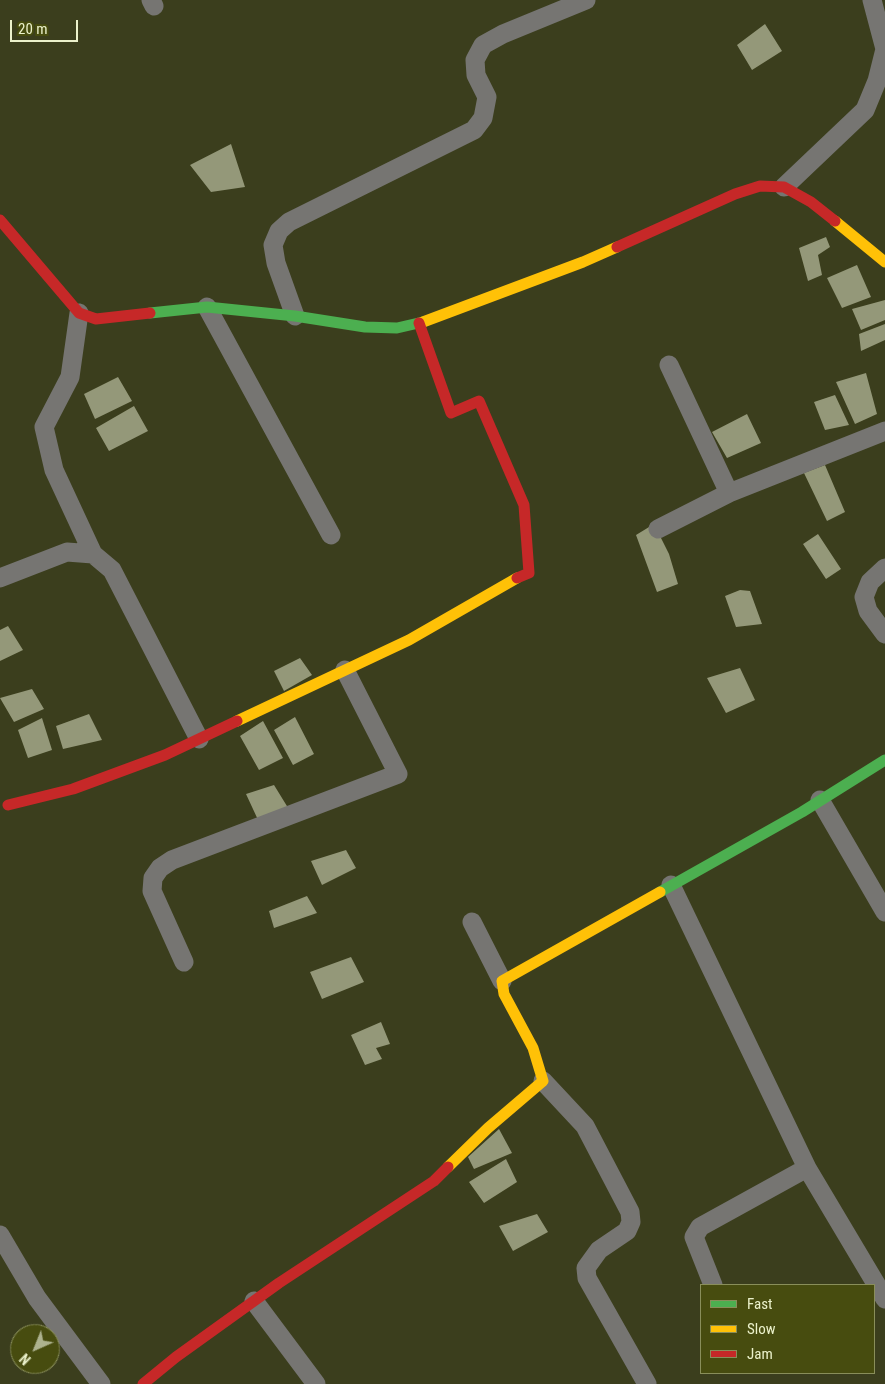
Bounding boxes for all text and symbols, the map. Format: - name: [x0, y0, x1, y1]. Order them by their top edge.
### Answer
- scale bar: [12, 10, 80, 42]
- text: 20 m: [18, 20, 48, 38]
- legend: [700, 1284, 875, 1374]
- text: Fast: [747, 1295, 772, 1313]
- text: Slow: [747, 1320, 776, 1338]
- north arrow: [10, 1324, 60, 1374]
- text: Jam: [747, 1345, 773, 1363]
- text: N: [17, 1350, 34, 1368]

